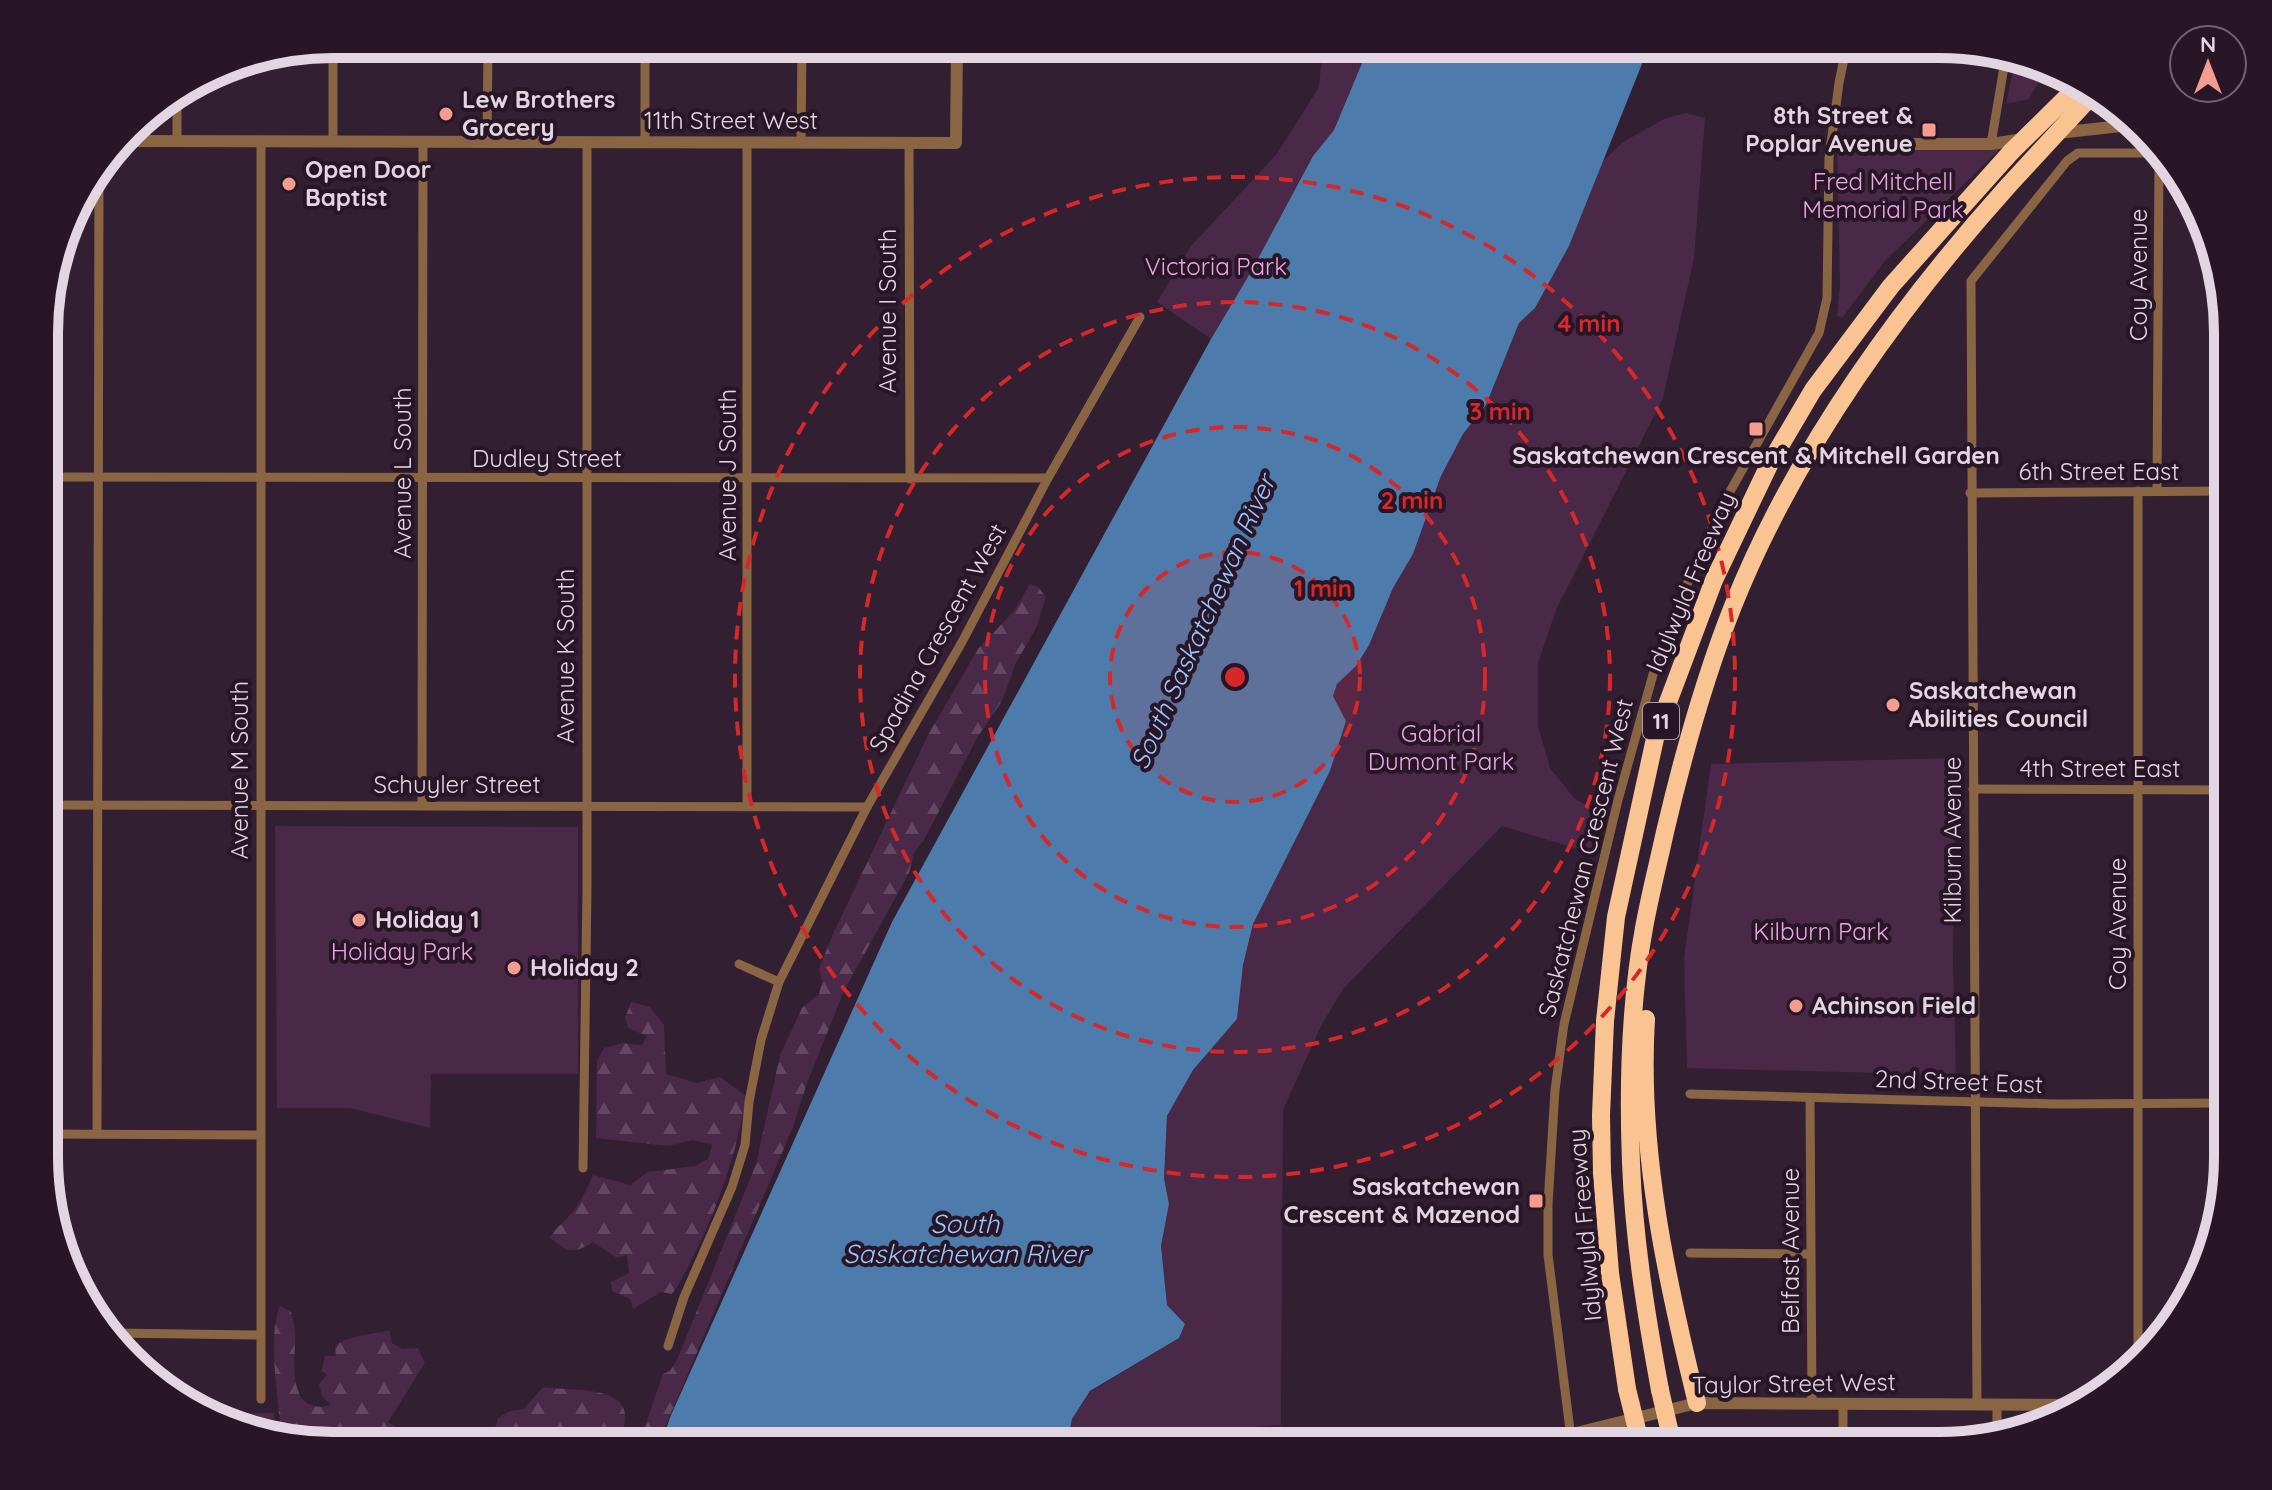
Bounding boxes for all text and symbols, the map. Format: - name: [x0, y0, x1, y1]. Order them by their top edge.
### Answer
- north arrow: [2168, 24, 2248, 104]
- text: N: [2200, 30, 2216, 58]
- place label: Lew Brothers Grocery: [462, 84, 615, 142]
- place label: 8th Street & Poplar Avenue: [1745, 100, 1913, 158]
- marker: Lew Brothers Grocery: [437, 105, 455, 123]
- street label: 11th Street West: [644, 105, 818, 135]
- marker: 8th Street & Poplar Avenue: [1920, 121, 1938, 139]
- place label: Open Door Baptist: [305, 154, 431, 212]
- park label: Fred Mitchell Memorial Park: [1802, 166, 1964, 224]
- marker: Open Door Baptist: [280, 175, 298, 193]
- street label: Coy Avenue: [2123, 209, 2153, 341]
- street label: Avenue I South: [872, 229, 902, 393]
- park label: Victoria Park: [1145, 251, 1287, 281]
- text: 4 min: [1558, 308, 1620, 338]
- street label: Avenue L South: [387, 387, 417, 559]
- street label: Avenue J South: [712, 389, 742, 561]
- text: 3 min: [1469, 396, 1531, 426]
- marker: Saskatchewan Crescent & Mitchell Garden: [1747, 420, 1765, 438]
- place label: Saskatchewan Crescent & Mitchell Garden: [1512, 440, 2000, 470]
- street label: Dudley Street: [472, 443, 622, 473]
- street label: 6th Street East: [2019, 456, 2179, 486]
- water label: South Saskatchewan River: [1123, 467, 1284, 774]
- text: 2 min: [1381, 485, 1443, 515]
- street label: Idylwyld Freeway: [1639, 487, 1742, 676]
- street label: Spadina Crescent West: [862, 518, 1012, 757]
- street label: Avenue K South: [550, 569, 580, 743]
- text: 1 min: [1294, 573, 1352, 603]
- centre of rings: [1221, 663, 1249, 691]
- place label: Saskatchewan Abilities Council: [1909, 675, 2088, 733]
- street label: Avenue M South: [224, 681, 254, 859]
- street label: Saskatchewan Crescent West: [1531, 696, 1639, 1020]
- marker: Saskatchewan Abilities Council: [1884, 696, 1902, 714]
- road number: 11: [1643, 703, 1679, 739]
- park label: Gabrial Dumont Park: [1368, 718, 1514, 776]
- street label: 4th Street East: [2020, 753, 2180, 783]
- street label: Kilburn Avenue: [1937, 757, 1967, 923]
- street label: Schuyler Street: [373, 769, 541, 799]
- street label: Coy Avenue: [2102, 858, 2132, 990]
- place label: Holiday 1: [375, 904, 480, 934]
- marker: Holiday 1: [350, 911, 368, 929]
- park label: Kilburn Park: [1753, 916, 1889, 946]
- park label: Holiday Park: [331, 936, 473, 966]
- place label: Holiday 2: [530, 952, 639, 982]
- marker: Holiday 2: [505, 959, 523, 977]
- place label: Achinson Field: [1812, 990, 1976, 1020]
- marker: Achinson Field: [1787, 997, 1805, 1015]
- street label: 2nd Street East: [1875, 1063, 2043, 1099]
- street label: Idylwyld Freeway: [1561, 1128, 1607, 1322]
- street label: Belfast Avenue: [1775, 1168, 1805, 1334]
- place label: Saskatchewan Crescent & Mazenod: [1284, 1171, 1520, 1229]
- marker: Saskatchewan Crescent & Mazenod: [1527, 1192, 1545, 1210]
- water label: South Saskatchewan River: [844, 1207, 1089, 1270]
- street label: Taylor Street West: [1692, 1366, 1896, 1400]

